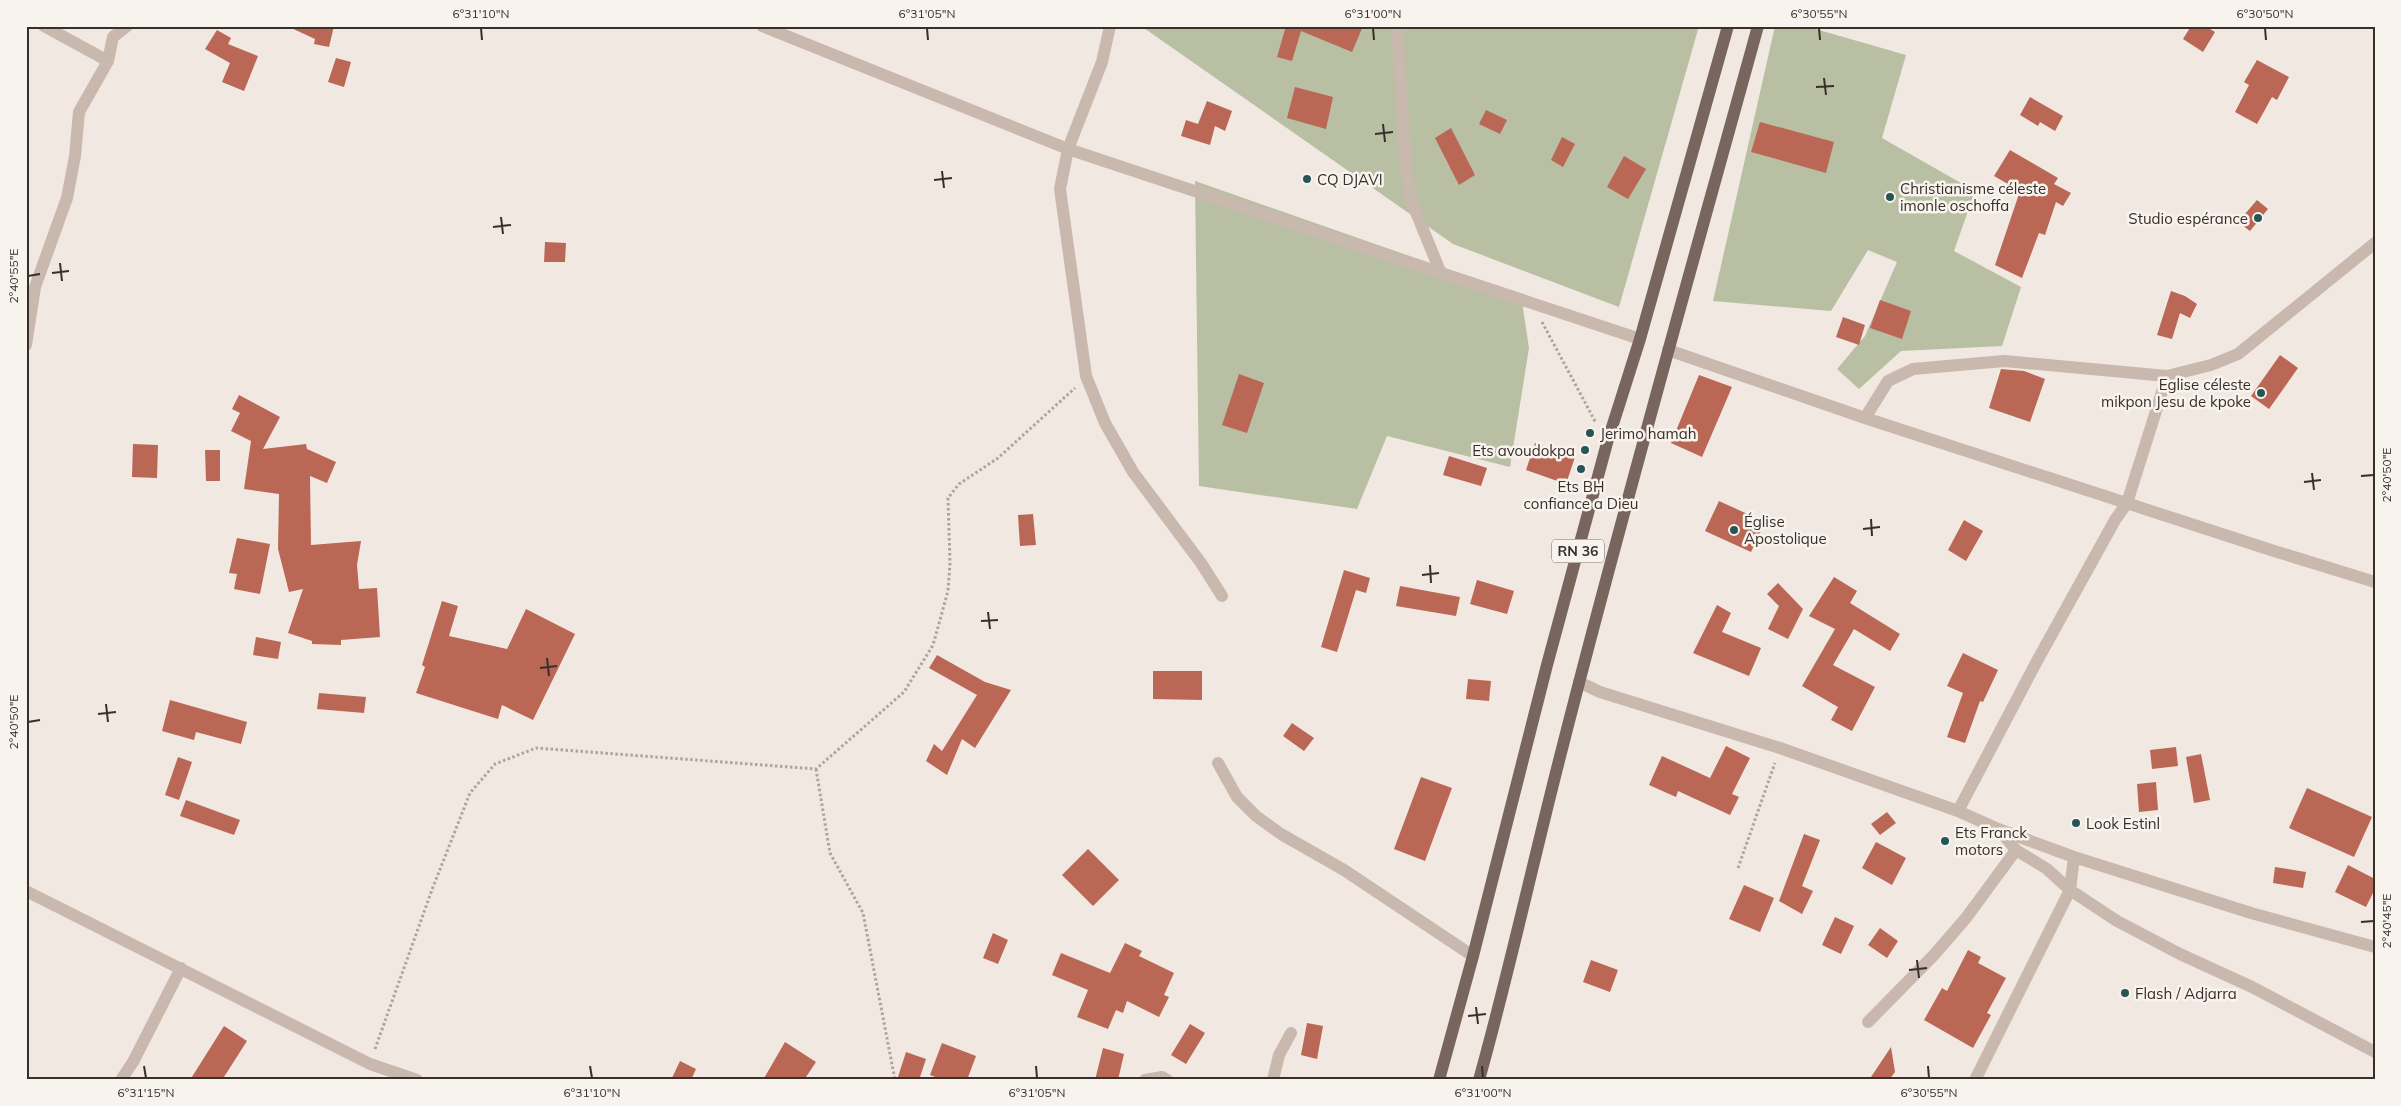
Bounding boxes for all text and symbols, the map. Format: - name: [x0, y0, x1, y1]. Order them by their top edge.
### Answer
- text: 6°31'10"N: [453, 6, 509, 21]
- text: 6°31'05"N: [899, 6, 955, 21]
- text: 6°31'00"N: [1345, 6, 1401, 21]
- text: 6°30'55"N: [1791, 6, 1847, 21]
- text: 6°30'50"N: [2237, 6, 2293, 21]
- place label: CQ DJAVI: [1317, 170, 1383, 189]
- marker: CQ DJAVI: [1301, 173, 1313, 185]
- place label: Christianisme céleste imonle oschoffa: [1900, 179, 2046, 215]
- marker: Christianisme céleste imonle oschoffa: [1884, 191, 1896, 203]
- place label: Studio espérance: [2128, 209, 2248, 228]
- marker: Studio espérance: [2252, 212, 2264, 224]
- text: 2°40'55"E: [6, 249, 21, 303]
- place label: Eglise céleste mikpon Jesu de kpoke: [2101, 375, 2251, 411]
- marker: Eglise céleste mikpon Jesu de kpoke: [2255, 387, 2267, 399]
- place label: Jerimo hamah: [1600, 424, 1697, 443]
- marker: Jerimo hamah: [1584, 427, 1596, 439]
- place label: Ets avoudokpa: [1472, 441, 1575, 460]
- marker: Ets avoudokpa: [1579, 444, 1591, 456]
- text: 2°40'50"E: [2379, 448, 2394, 502]
- marker: Ets BH confiance a Dieu: [1575, 463, 1587, 475]
- place label: Ets BH confiance a Dieu: [1524, 477, 1638, 513]
- place label: Église Apostolique: [1744, 512, 1827, 548]
- marker: Église Apostolique: [1728, 524, 1740, 536]
- road number: RN 36: [1552, 540, 1604, 562]
- text: 2°40'50"E: [6, 695, 21, 749]
- place label: Look Estinl: [2086, 814, 2160, 833]
- marker: Look Estinl: [2070, 817, 2082, 829]
- place label: Ets Franck motors: [1955, 823, 2027, 859]
- marker: Ets Franck motors: [1939, 835, 1951, 847]
- text: 2°40'45"E: [2379, 894, 2394, 948]
- place label: Flash / Adjarra: [2135, 984, 2237, 1003]
- marker: Flash / Adjarra: [2119, 987, 2131, 999]
- text: 6°31'15"N: [118, 1085, 174, 1100]
- text: 6°31'10"N: [564, 1085, 620, 1100]
- text: 6°31'05"N: [1009, 1085, 1065, 1100]
- text: 6°31'00"N: [1455, 1085, 1511, 1100]
- text: 6°30'55"N: [1901, 1085, 1957, 1100]

